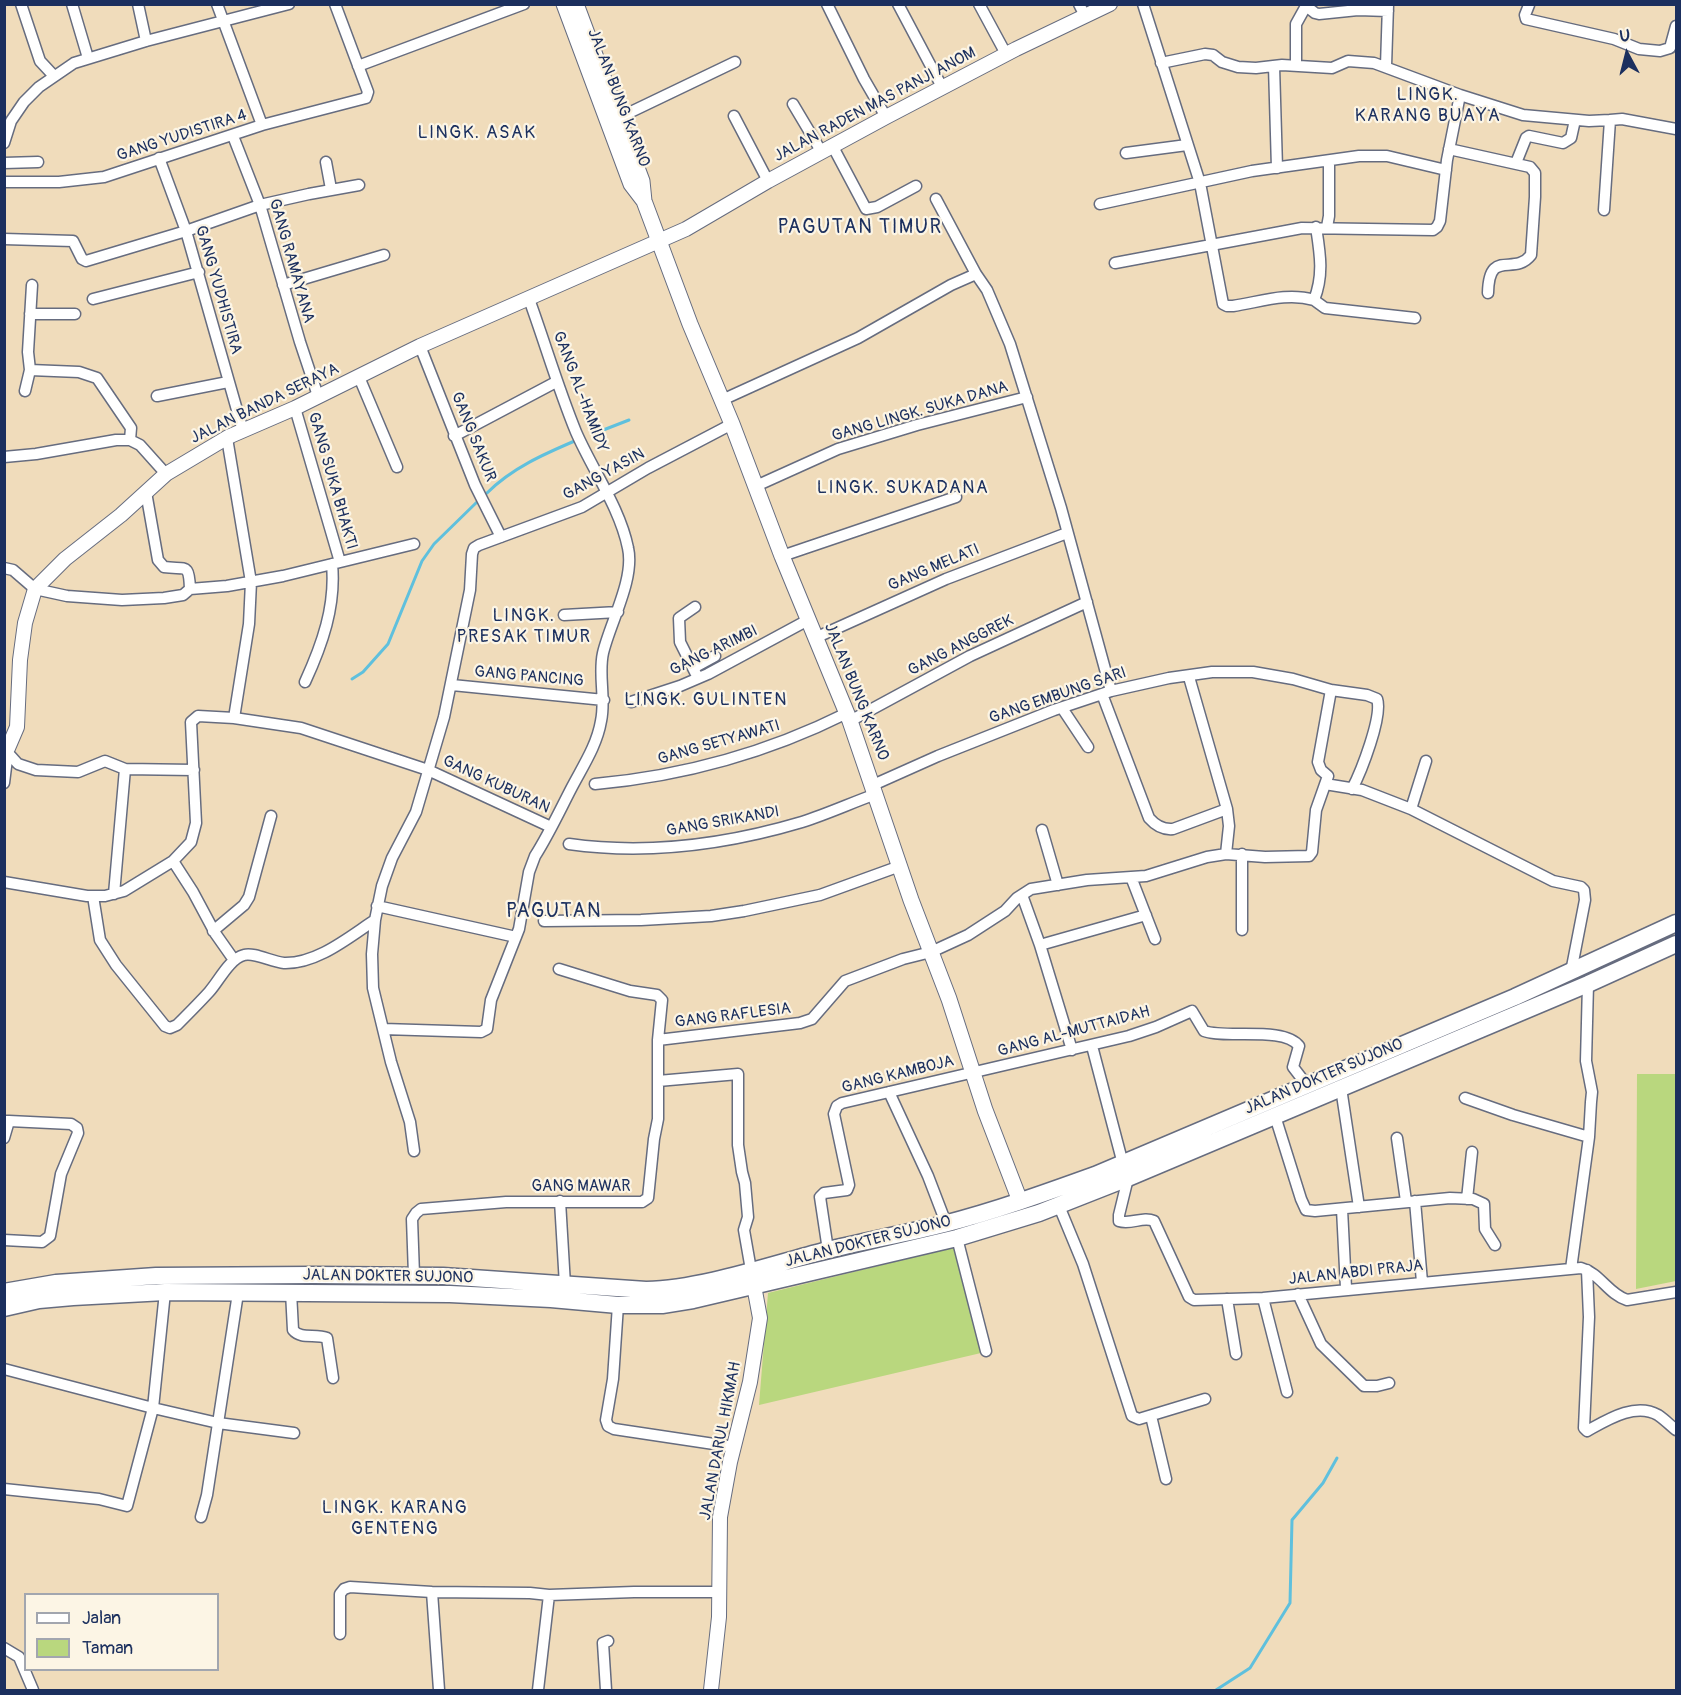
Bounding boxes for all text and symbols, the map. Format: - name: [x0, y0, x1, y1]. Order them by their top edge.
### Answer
- north arrow: [1597, 24, 1657, 84]
- street label: JALAN BUNG KARNO: [583, 26, 653, 170]
- text: U: [1618, 26, 1631, 47]
- street label: JALAN RADEN MAS PANJI ANOM: [771, 44, 979, 166]
- district label: LINGK. KARANG BUAYA: [1355, 84, 1501, 127]
- street label: GANG YUDISTIRA 4: [115, 106, 249, 166]
- district label: LINGK. ASAK: [417, 122, 537, 144]
- street label: GANG RAMAYANA: [264, 197, 318, 325]
- district label: PAGUTAN TIMUR: [777, 216, 943, 240]
- street label: GANG YUDHISTIRA: [190, 224, 246, 356]
- street label: GANG AL-HAMIDY: [548, 329, 612, 455]
- street label: JALAN BANDA SERAYA: [188, 360, 342, 448]
- street label: GANG LINGK. SUKA DANA: [830, 378, 1010, 446]
- street label: GANG SAKUR: [446, 389, 500, 485]
- street label: GANG SUKA BHAKTI: [303, 410, 361, 552]
- street label: GANG YASIN: [560, 445, 648, 505]
- district label: LINGK. SUKADANA: [817, 477, 989, 499]
- street label: GANG MELATI: [885, 540, 983, 596]
- district label: LINGK. PRESAK TIMUR: [456, 605, 592, 648]
- street label: GANG ANGGREK: [905, 611, 1017, 681]
- street label: JALAN BUNG KARNO: [820, 620, 892, 764]
- street label: GANG ARIMBI: [667, 622, 761, 680]
- street label: GANG PANCING: [473, 663, 585, 691]
- street label: GANG EMBUNG SARI: [987, 664, 1129, 728]
- district label: LINGK. GULINTEN: [624, 689, 788, 711]
- street label: GANG SETYAWATI: [656, 716, 782, 770]
- street label: GANG KUBURAN: [439, 752, 553, 818]
- street label: GANG SRIKANDI: [665, 803, 781, 841]
- district label: PAGUTAN: [506, 900, 602, 924]
- street label: GANG RAFLESIA: [674, 999, 792, 1033]
- street label: GANG AL-MUTTAIDAH: [996, 1002, 1152, 1062]
- street label: JALAN DOKTER SUJONO: [1242, 1035, 1406, 1119]
- street label: GANG KAMBOJA: [840, 1052, 956, 1098]
- street label: GANG MAWAR: [531, 1177, 631, 1197]
- street label: JALAN DOKTER SUJONO: [783, 1212, 953, 1272]
- street label: JALAN ABDI PRAJA: [1288, 1256, 1424, 1290]
- street label: JALAN DOKTER SUJONO: [303, 1266, 473, 1288]
- street label: JALAN DARUL HIKMAH: [696, 1360, 746, 1522]
- district label: LINGK. KARANG GENTENG: [322, 1497, 468, 1540]
- legend: [24, 1593, 219, 1671]
- text: Jalan: [82, 1607, 121, 1630]
- text: Taman: [82, 1637, 133, 1660]

